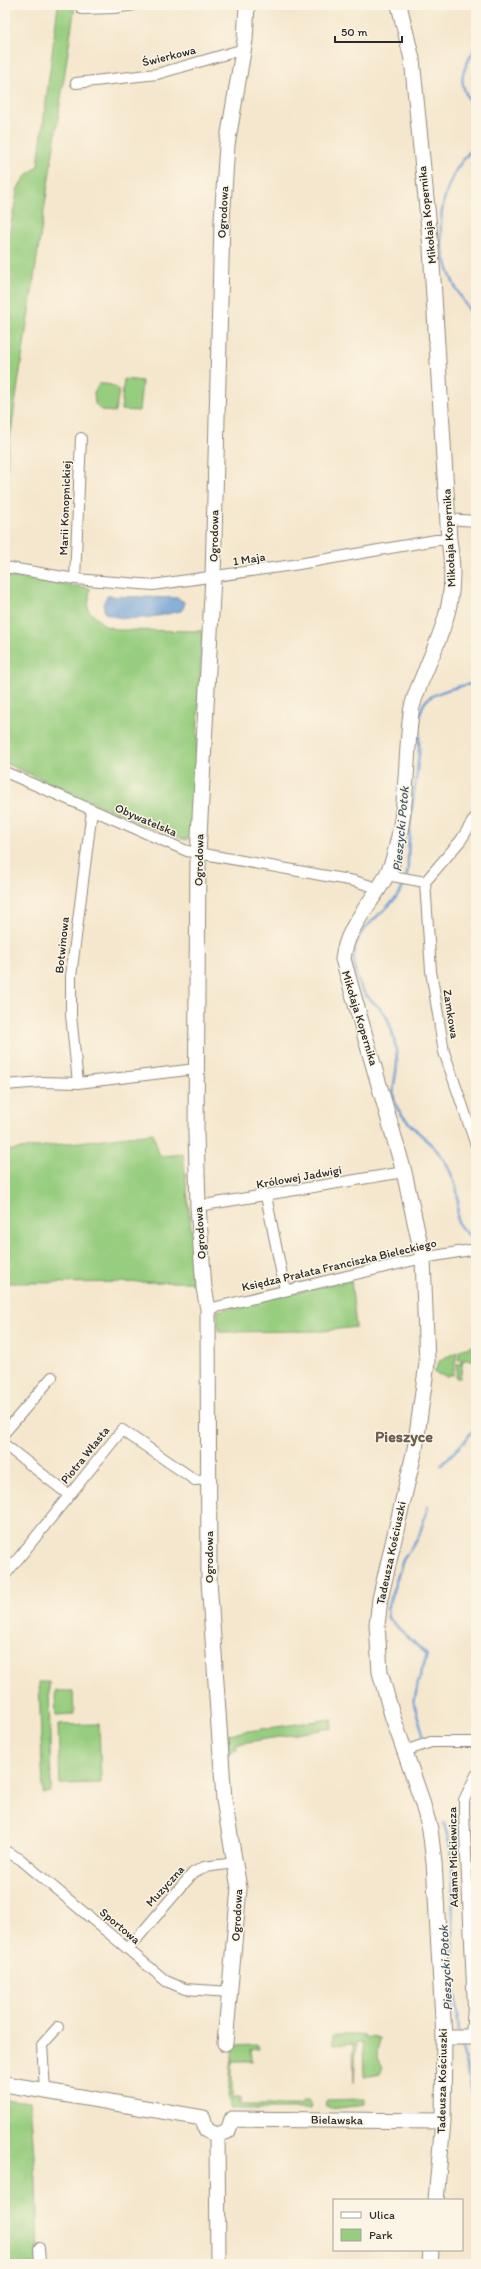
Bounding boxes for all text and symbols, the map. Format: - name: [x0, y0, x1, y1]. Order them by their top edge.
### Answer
- scale bar: [335, 18, 402, 44]
- text: 50 m: [341, 25, 367, 39]
- street label: Świerkowa: [141, 42, 198, 69]
- street label: Mikołaja Kopernika: [415, 165, 439, 265]
- street label: Ogrodowa: [215, 185, 231, 239]
- street label: Marii Konopnickiej: [56, 460, 74, 556]
- street label: Mikołaja Kopernika: [439, 488, 459, 588]
- street label: Ogrodowa: [207, 509, 221, 562]
- street label: 1 Maja: [232, 550, 266, 568]
- water label: Pieszycki Potok: [389, 784, 412, 872]
- street label: Obywatelska: [113, 801, 180, 840]
- street label: Ogrodowa: [192, 833, 206, 886]
- street label: Botwinowa: [52, 915, 72, 974]
- street label: Mikołaja Kopernika: [339, 969, 381, 1067]
- street label: Zamkowa: [440, 988, 462, 1040]
- street label: Królowej Jadwigi: [255, 1163, 343, 1191]
- street label: Ogrodowa: [191, 1206, 209, 1260]
- street label: Księdza Prałata Franciszka Bieleckiego: [240, 1236, 438, 1294]
- street label: Piotra Własta: [58, 1423, 112, 1487]
- district label: Pieszyce: [375, 1427, 433, 1447]
- street label: Tadeusza Kościuszki: [373, 1500, 409, 1606]
- street label: Ogrodowa: [202, 1530, 216, 1583]
- street label: Adama Mickiewicza: [445, 1806, 461, 1907]
- street label: Muzyczna: [143, 1862, 187, 1910]
- street label: Ogrodowa: [229, 1888, 245, 1942]
- street label: Sportowa: [97, 1905, 144, 1948]
- water label: Pieszycki Potok: [436, 1924, 455, 2011]
- street label: Tadeusza Kościuszki: [434, 2028, 450, 2134]
- street label: Bielawska: [311, 2113, 364, 2127]
- legend: [333, 2199, 463, 2251]
- text: Ulica: [369, 2208, 395, 2222]
- text: Park: [369, 2228, 393, 2242]

